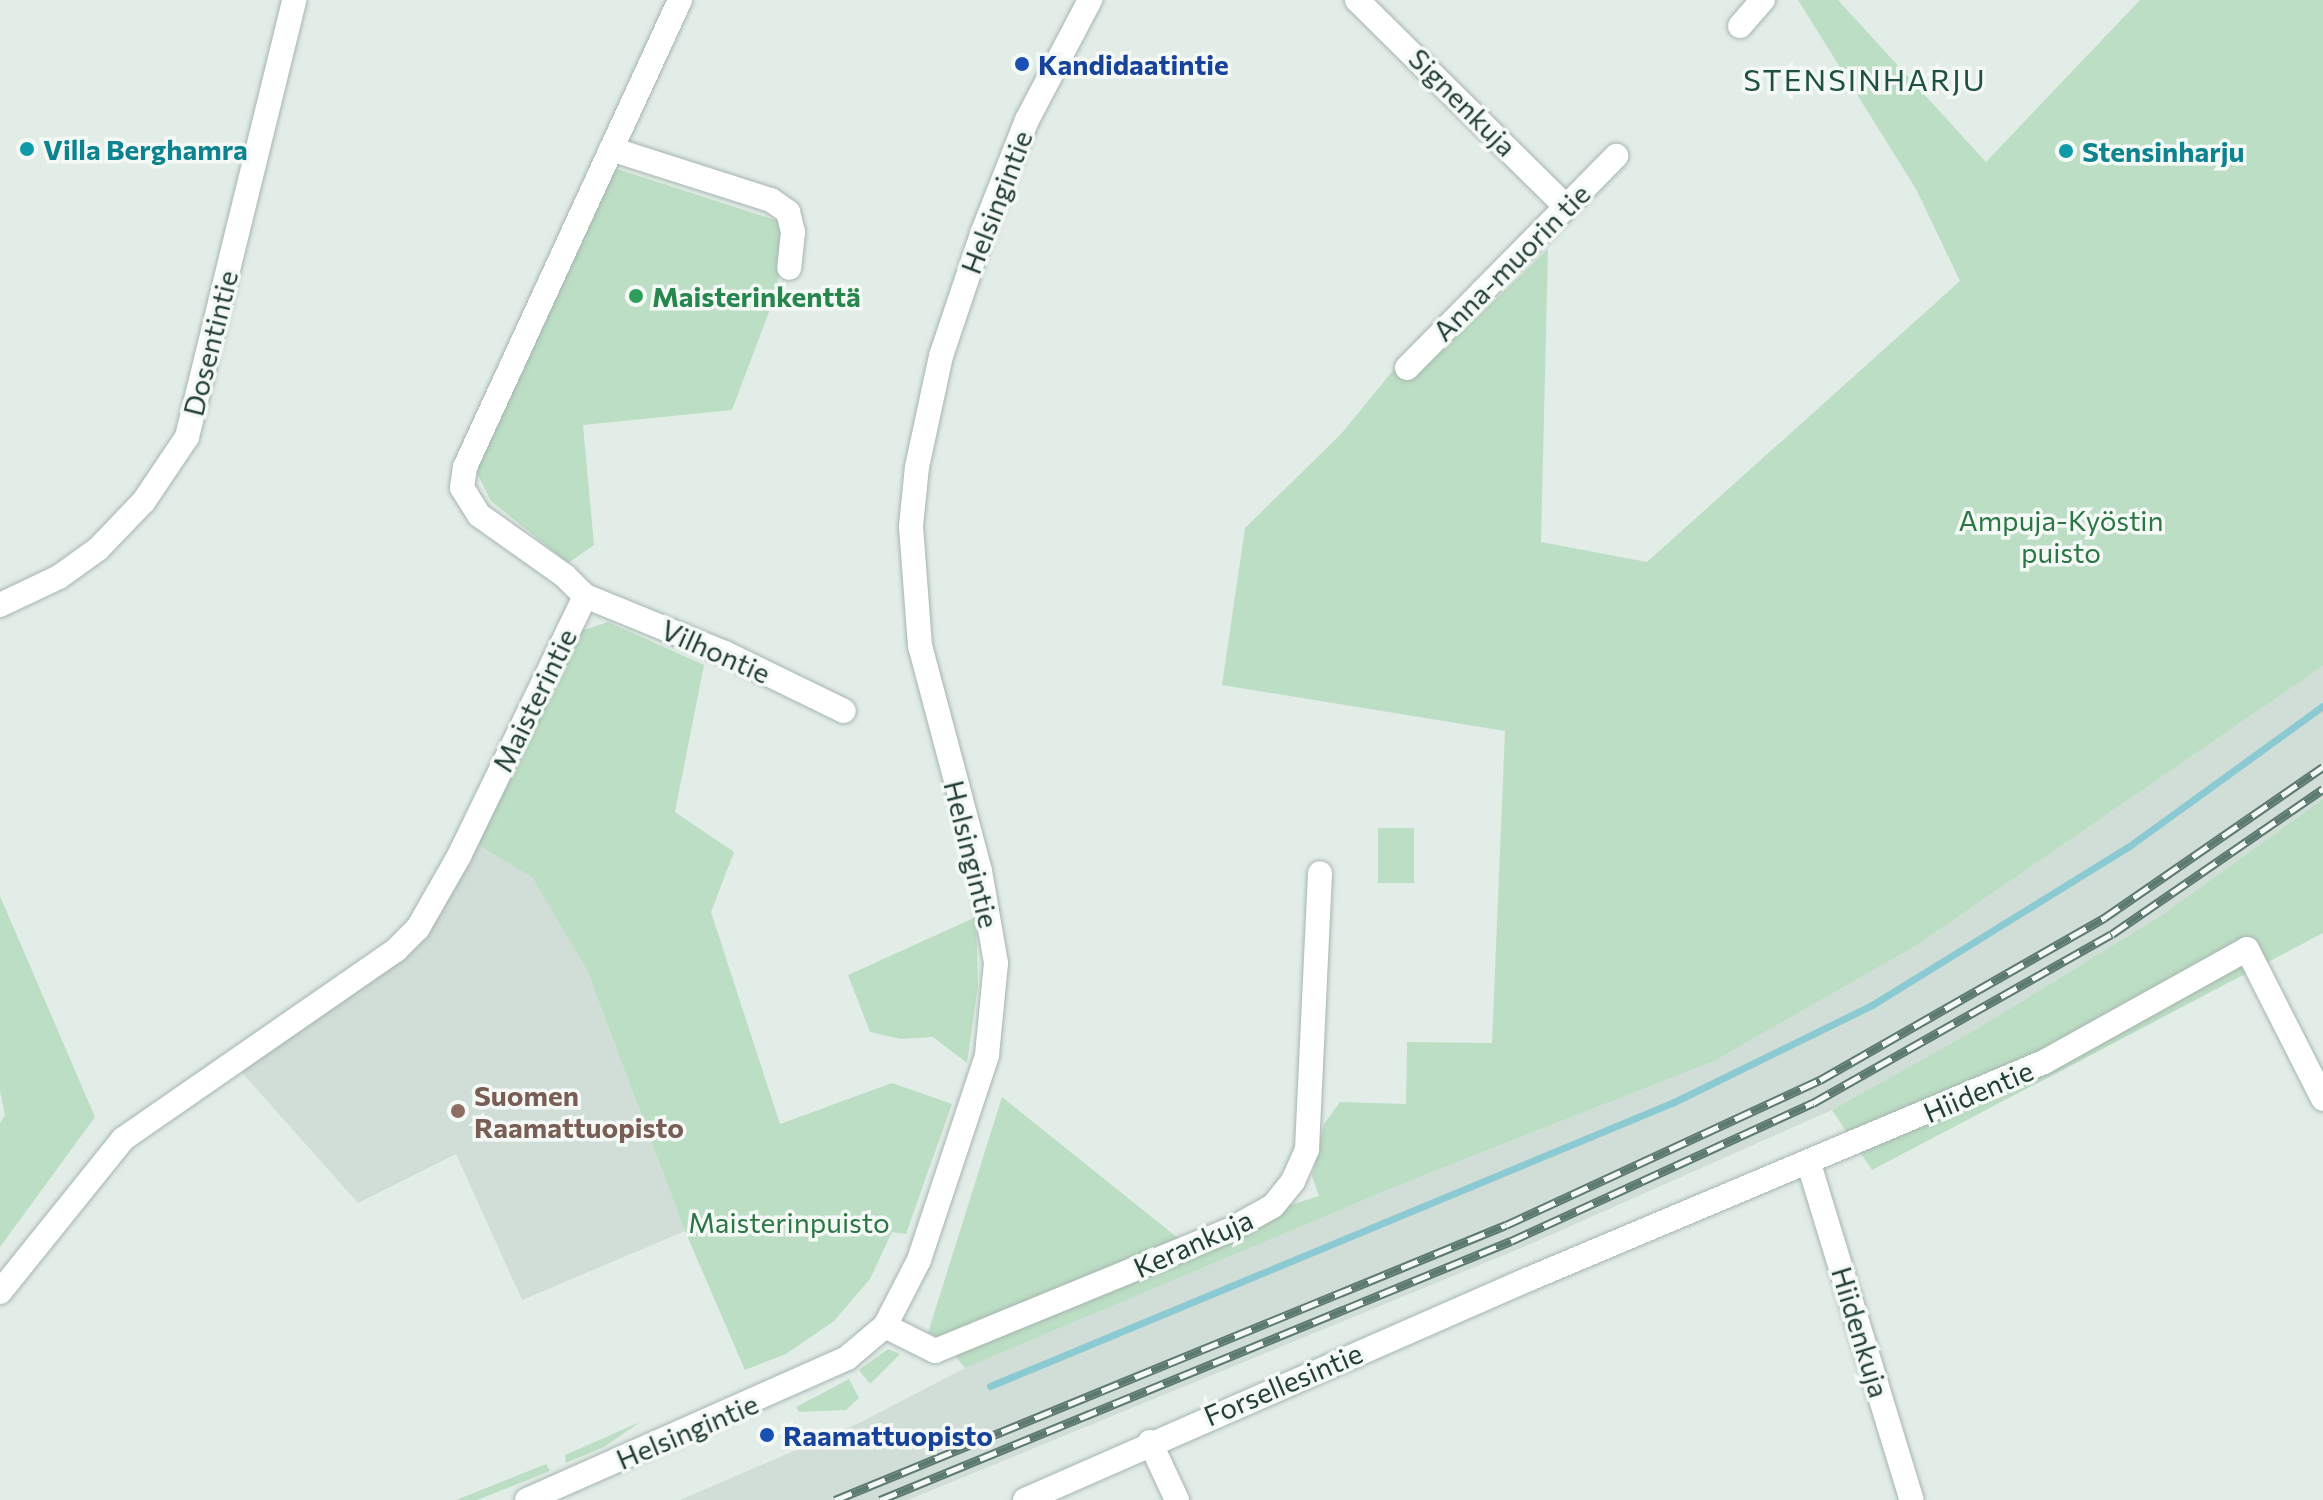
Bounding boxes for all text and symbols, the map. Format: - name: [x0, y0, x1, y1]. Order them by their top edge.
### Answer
- street label: Signenkuja: [1402, 41, 1524, 163]
- place label: Kandidaatintie: [1038, 47, 1229, 81]
- marker: Kandidaatintie: [1013, 55, 1031, 73]
- district label: STENSINHARJU: [1743, 61, 1987, 97]
- street label: Helsingintie: [953, 126, 1039, 278]
- place label: Villa Berghamra: [43, 132, 248, 166]
- place label: Stensinharju: [2082, 134, 2244, 168]
- marker: Villa Berghamra: [18, 140, 36, 158]
- marker: Stensinharju: [2057, 142, 2075, 160]
- street label: Anna-muorin tie: [1426, 177, 1596, 347]
- street label: Dosentintie: [176, 267, 244, 419]
- place label: Maisterinkenttä: [652, 279, 861, 313]
- marker: Maisterinkenttä: [627, 287, 645, 305]
- park label: Ampuja-Kyöstin puisto: [1958, 503, 2164, 569]
- street label: Vilhontie: [656, 612, 776, 690]
- street label: Maisterintie: [485, 623, 583, 777]
- street label: Helsingintie: [937, 777, 1007, 931]
- street label: Hiidentie: [1918, 1053, 2038, 1129]
- place label: Suomen Raamattuopisto: [474, 1078, 684, 1144]
- marker: Suomen Raamattuopisto: [449, 1102, 467, 1120]
- street label: Kerankuja: [1128, 1202, 1258, 1284]
- park label: Maisterinpuisto: [688, 1205, 890, 1239]
- street label: Hiidenkuja: [1825, 1263, 1897, 1401]
- street label: Forsellesintie: [1199, 1336, 1367, 1432]
- street label: Helsingintie: [611, 1386, 763, 1476]
- place label: Raamattuopisto: [783, 1418, 993, 1452]
- marker: Raamattuopisto: [758, 1426, 776, 1444]

